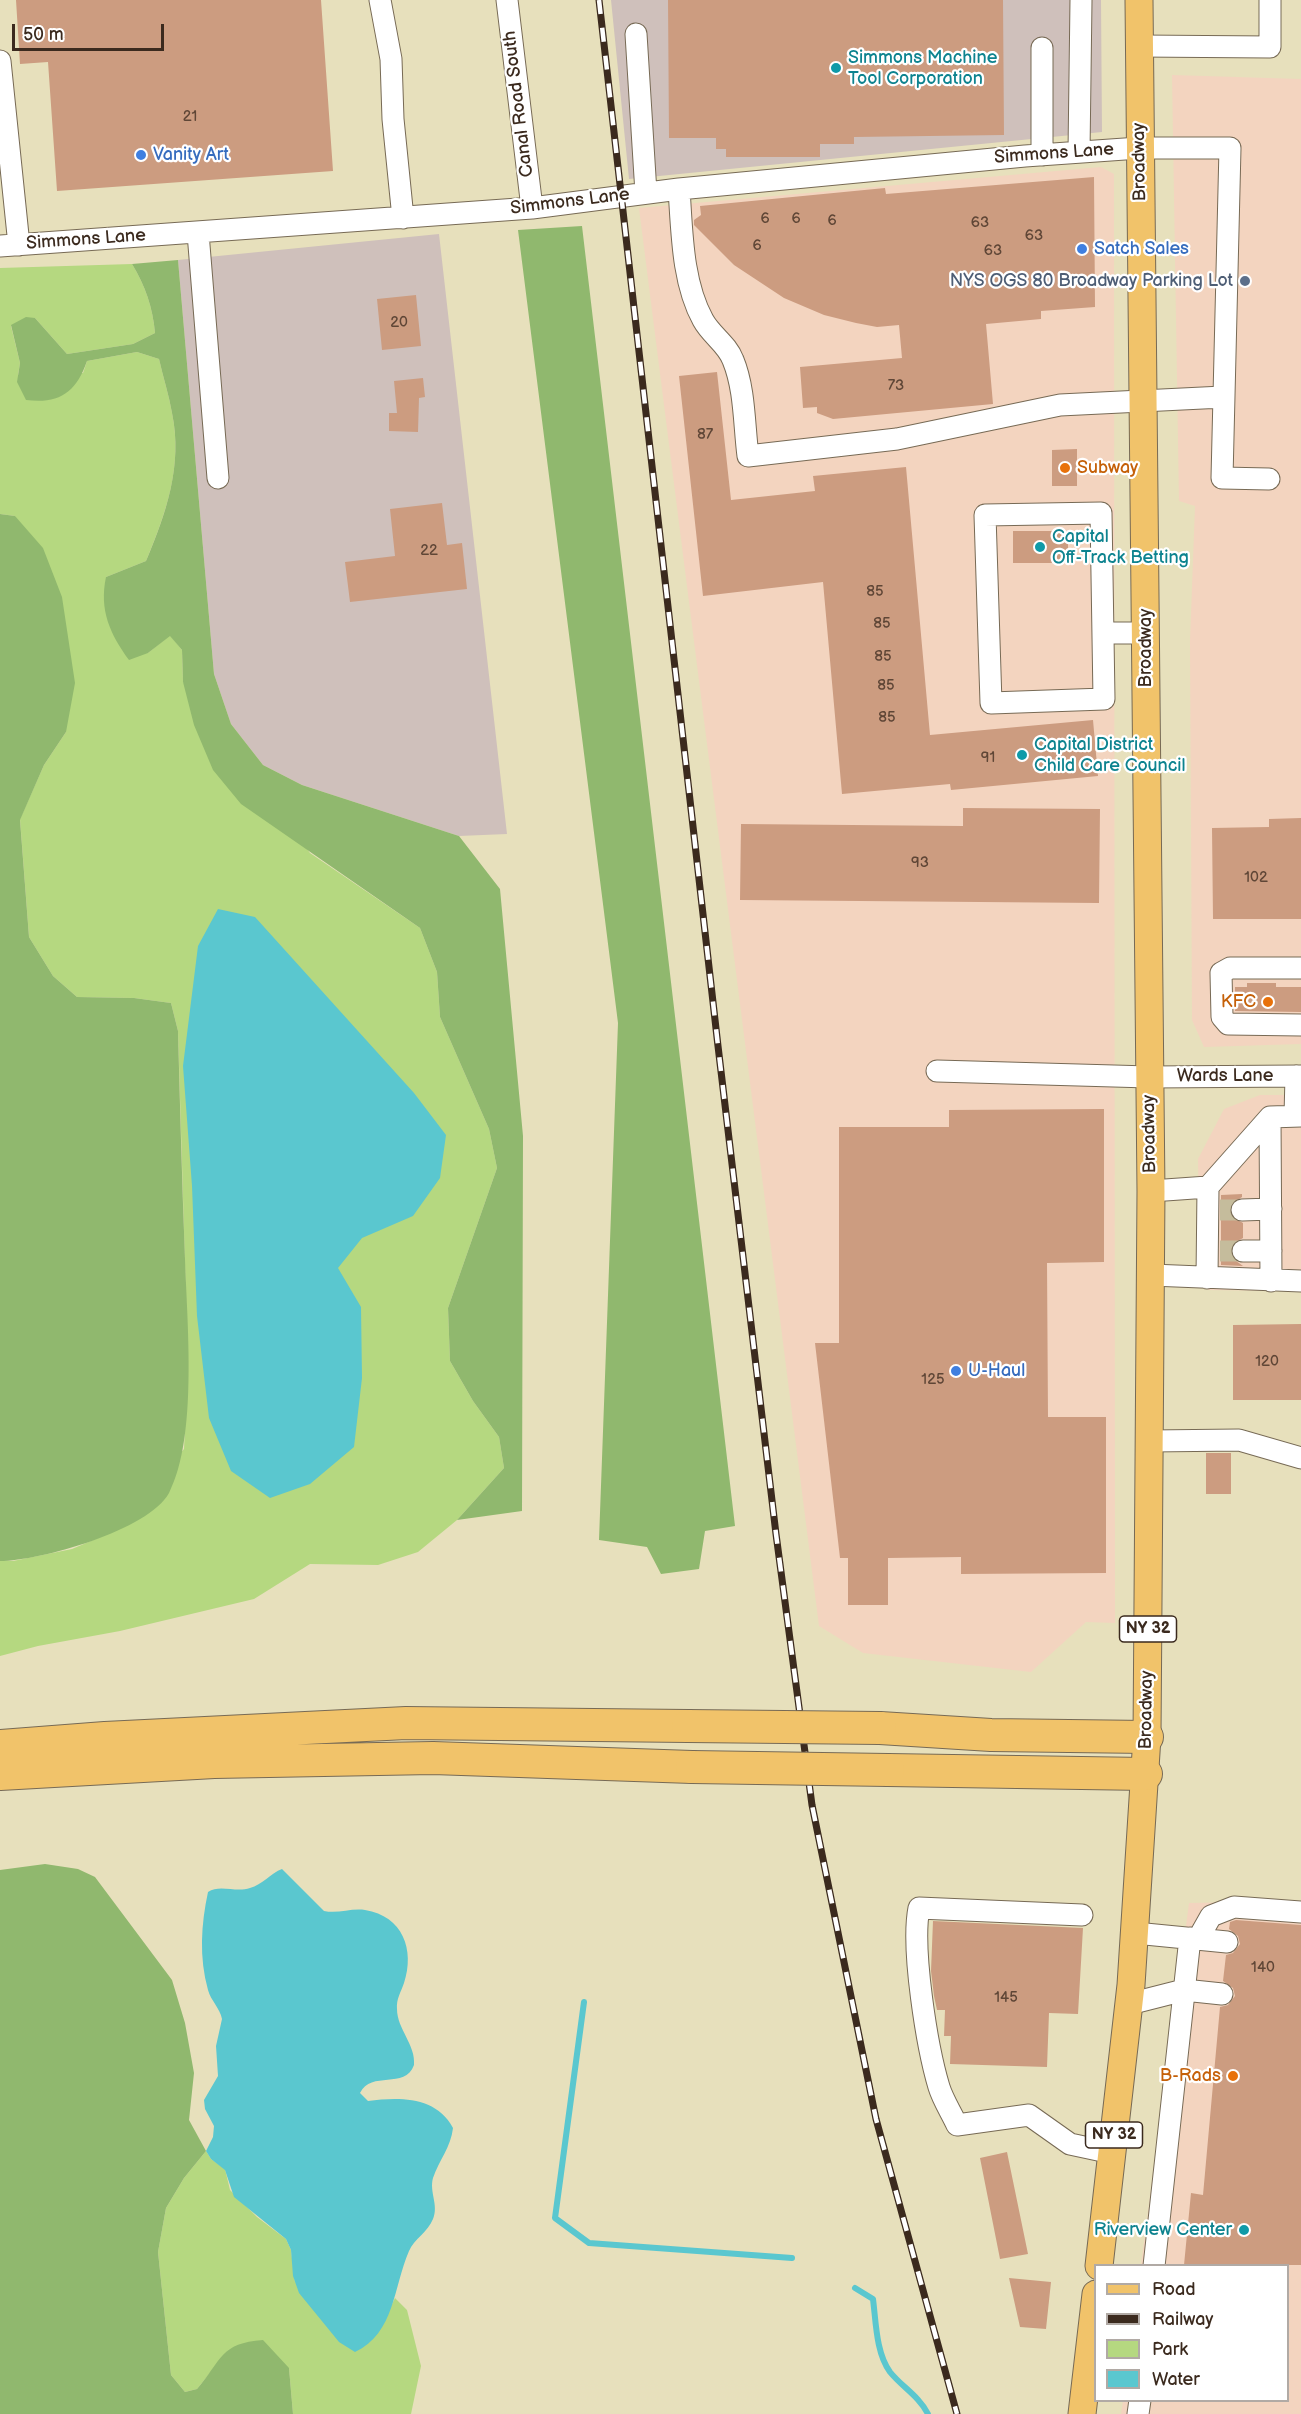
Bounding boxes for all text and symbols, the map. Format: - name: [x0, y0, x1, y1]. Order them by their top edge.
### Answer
- scale bar: [15, 12, 166, 50]
- text: 50 m: [23, 24, 64, 45]
- street label: Canal Road South: [499, 30, 539, 178]
- place label: Simmons Machine Tool Corporation: [848, 47, 997, 90]
- marker: Simmons Machine Tool Corporation: [829, 61, 843, 75]
- house number: 21: [183, 108, 197, 126]
- street label: Broadway: [1129, 122, 1151, 202]
- street label: Simmons Lane: [993, 139, 1115, 169]
- place label: Vanity Art: [153, 144, 229, 166]
- marker: Vanity Art: [134, 148, 148, 162]
- street label: Simmons Lane: [509, 184, 631, 220]
- house number: 6: [760, 210, 770, 228]
- house number: 6: [791, 210, 801, 228]
- house number: 6: [827, 212, 837, 230]
- house number: 63: [971, 214, 989, 232]
- street label: Simmons Lane: [25, 225, 147, 255]
- house number: 63: [1025, 227, 1043, 245]
- house number: 6: [752, 237, 762, 255]
- place label: Satch Sales: [1094, 238, 1189, 260]
- house number: 63: [984, 242, 1002, 260]
- marker: Satch Sales: [1075, 242, 1089, 256]
- place label: NYS OGS 80 Broadway Parking Lot: [950, 270, 1233, 292]
- marker: NYS OGS 80 Broadway Parking Lot: [1238, 274, 1252, 288]
- house number: 20: [390, 314, 408, 332]
- house number: 73: [888, 377, 904, 395]
- house number: 87: [697, 426, 713, 444]
- place label: Subway: [1077, 457, 1138, 479]
- marker: Subway: [1058, 461, 1072, 475]
- place label: Capital Off-Track Betting: [1052, 526, 1189, 568]
- marker: Capital Off-Track Betting: [1033, 540, 1047, 554]
- house number: 22: [420, 542, 438, 560]
- house number: 85: [866, 583, 884, 601]
- street label: Broadway: [1135, 609, 1157, 687]
- house number: 85: [873, 615, 891, 633]
- house number: 85: [874, 648, 892, 666]
- house number: 85: [877, 677, 895, 695]
- house number: 85: [878, 709, 896, 727]
- place label: Capital District Child Care Council: [1034, 734, 1186, 777]
- marker: Capital District Child Care Council: [1015, 748, 1029, 762]
- house number: 91: [981, 749, 995, 767]
- house number: 93: [911, 854, 929, 872]
- house number: 102: [1244, 869, 1268, 887]
- place label: KFC: [1221, 991, 1256, 1013]
- marker: KFC: [1261, 995, 1275, 1009]
- street label: Wards Lane: [1177, 1065, 1273, 1087]
- street label: Broadway: [1139, 1094, 1161, 1174]
- house number: 120: [1255, 1353, 1279, 1371]
- place label: U-Haul: [968, 1360, 1025, 1382]
- marker: U-Haul: [949, 1364, 963, 1378]
- house number: 125: [921, 1371, 945, 1389]
- road number: NY 32: [1120, 1616, 1176, 1642]
- street label: Broadway: [1136, 1670, 1158, 1750]
- house number: 140: [1251, 1959, 1275, 1977]
- house number: 145: [994, 1989, 1018, 2007]
- place label: B-Rads: [1160, 2065, 1221, 2087]
- marker: B-Rads: [1226, 2069, 1240, 2083]
- road number: NY 32: [1086, 2122, 1142, 2148]
- place label: Riverview Center: [1094, 2219, 1232, 2241]
- marker: Riverview Center: [1237, 2223, 1251, 2237]
- legend: [1094, 2264, 1289, 2402]
- text: Road: [1152, 2279, 1196, 2300]
- text: Railway: [1152, 2309, 1214, 2330]
- text: Park: [1152, 2339, 1188, 2360]
- text: Water: [1152, 2369, 1200, 2390]

